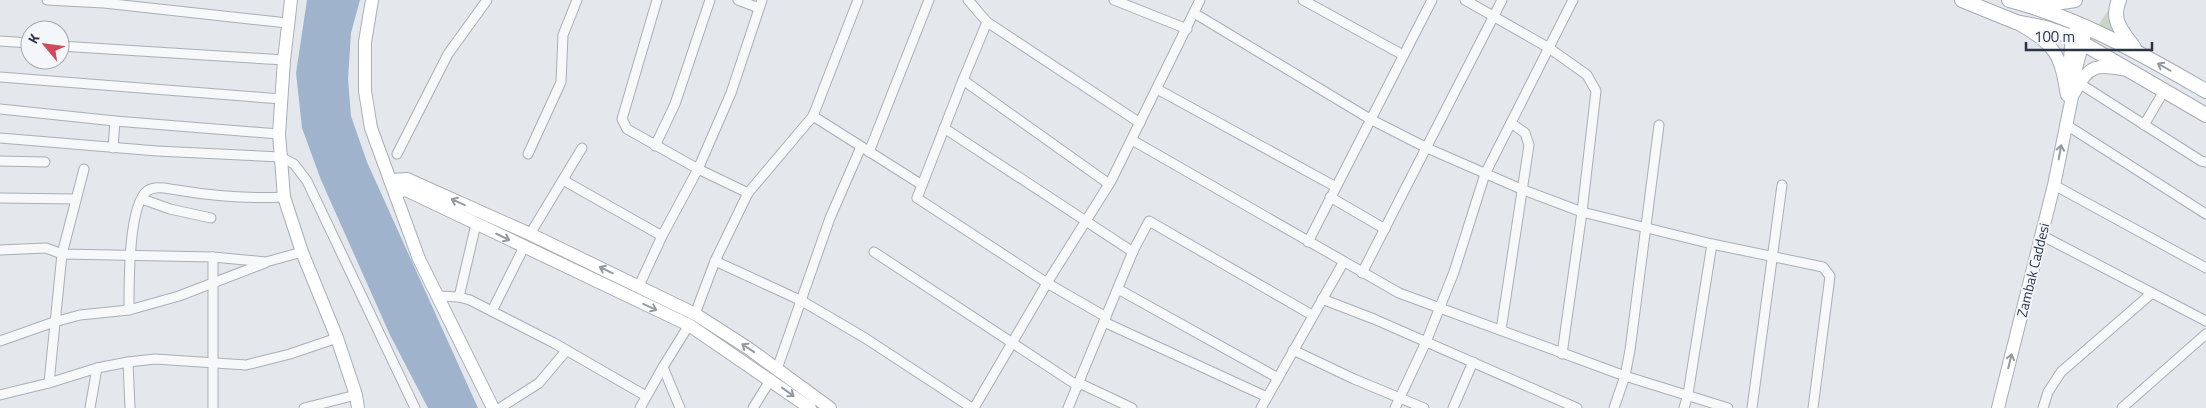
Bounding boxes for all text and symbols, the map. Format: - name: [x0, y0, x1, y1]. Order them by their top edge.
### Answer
- north arrow: [20, 20, 70, 70]
- scale bar: [2026, 20, 2152, 52]
- text: 100 m: [2034, 25, 2075, 48]
- text: K: [22, 29, 45, 47]
- one-way arrow: [2157, 61, 2171, 71]
- one-way arrow: [2056, 144, 2066, 160]
- one-way arrow: [451, 197, 466, 206]
- street label: Zambak Caddesi: [2011, 221, 2054, 319]
- one-way arrow: [495, 233, 510, 242]
- one-way arrow: [599, 265, 614, 275]
- one-way arrow: [642, 302, 657, 312]
- one-way arrow: [741, 343, 755, 353]
- one-way arrow: [2006, 353, 2015, 369]
- one-way arrow: [781, 387, 795, 397]

